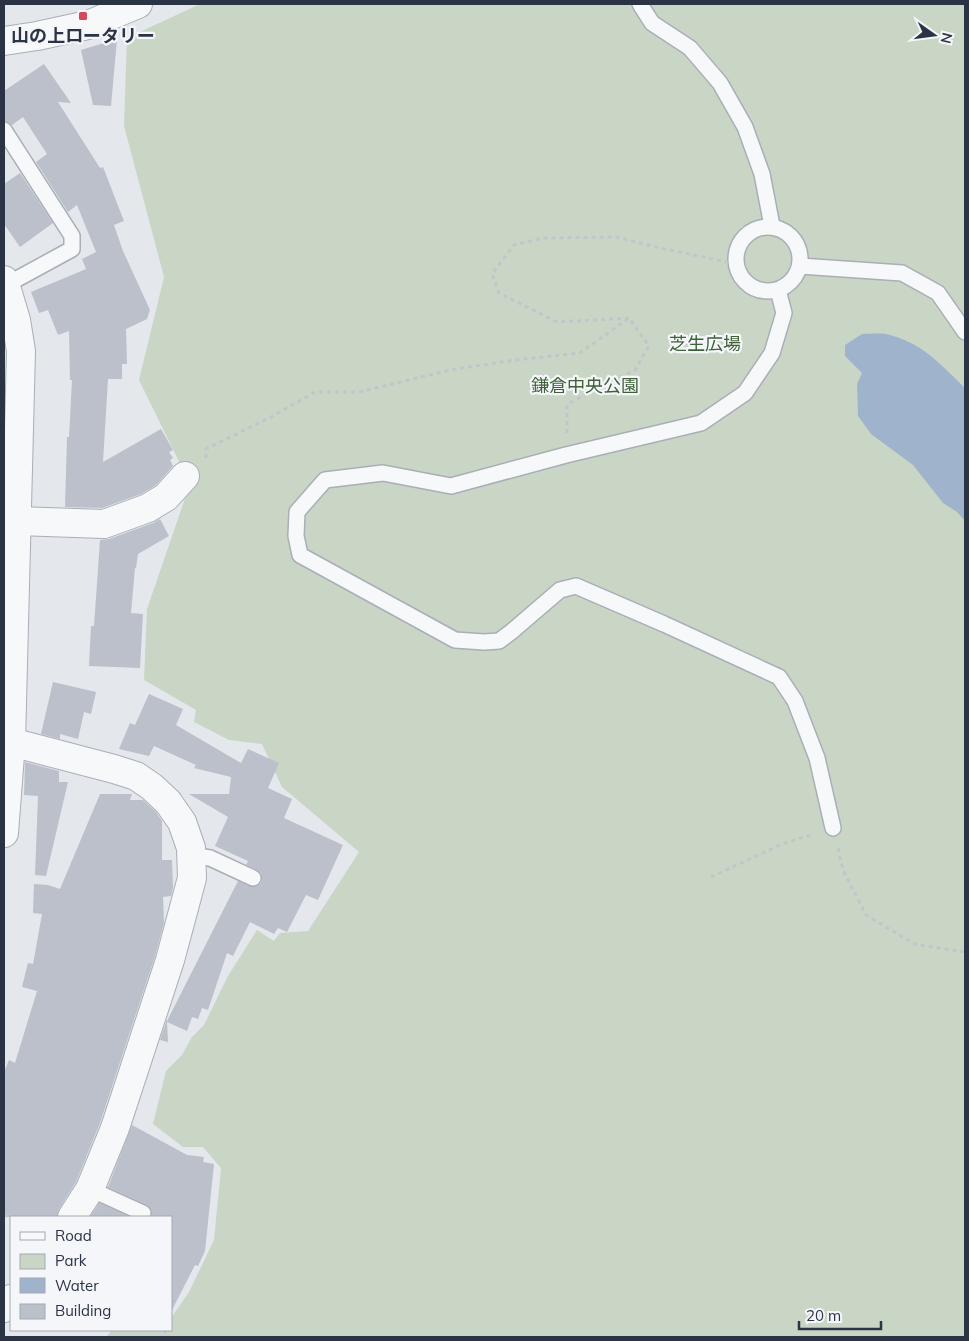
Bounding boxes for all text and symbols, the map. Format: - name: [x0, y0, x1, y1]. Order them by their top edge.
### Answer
- marker: 山の上ロータリー: [77, 10, 89, 22]
- north arrow: [909, 10, 959, 60]
- place label: 山の上ロータリー: [11, 24, 155, 47]
- text: N: [937, 31, 957, 45]
- park label: 芝生広場: [669, 332, 741, 355]
- park label: 鎌倉中央公園: [531, 374, 639, 397]
- legend: [10, 1216, 172, 1331]
- text: Road: [55, 1226, 92, 1245]
- text: Park: [55, 1251, 87, 1270]
- text: Water: [55, 1276, 99, 1295]
- scale bar: [799, 1298, 882, 1330]
- text: Building: [55, 1301, 111, 1320]
- text: 20 m: [806, 1306, 841, 1325]

